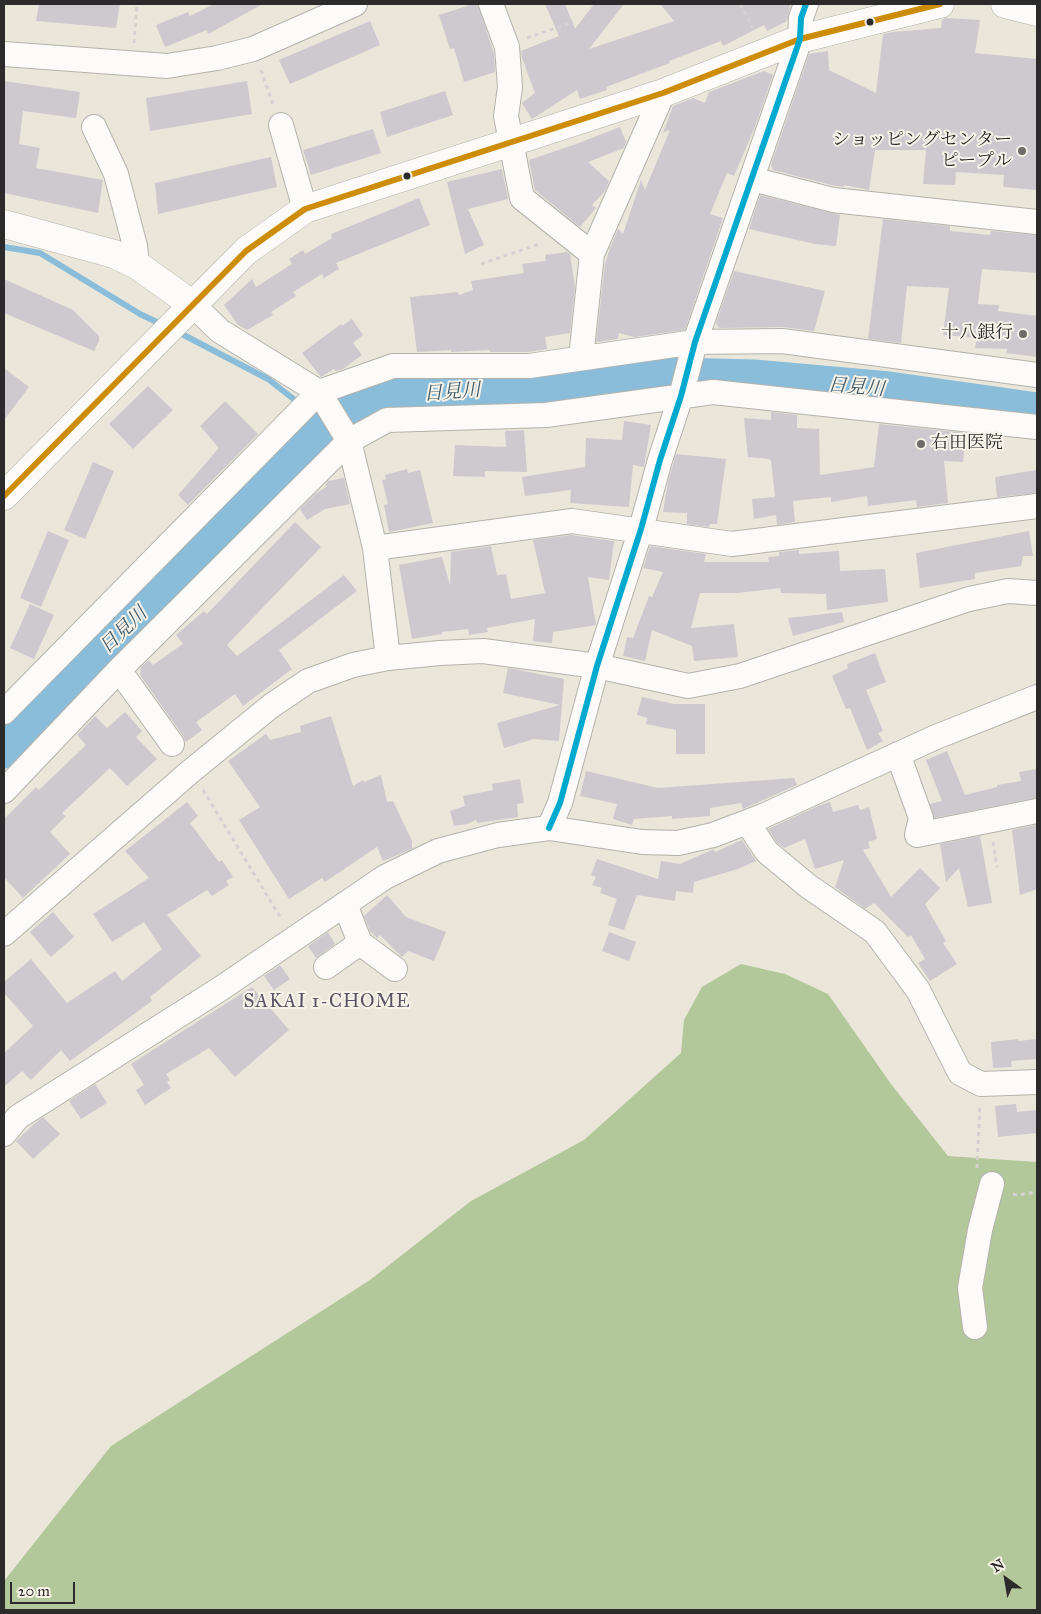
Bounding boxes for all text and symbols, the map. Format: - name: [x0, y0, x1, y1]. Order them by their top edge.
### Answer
- unlabelled marker: [865, 17, 875, 27]
- place label: ショッピングセンター ピープル: [832, 130, 1012, 172]
- marker: ショッピングセンター ピープル: [1016, 145, 1028, 157]
- unlabelled marker: [402, 171, 412, 181]
- place label: 十八銀行: [941, 323, 1013, 345]
- marker: 十八銀行: [1017, 328, 1029, 340]
- water label: 日見川: [827, 374, 885, 402]
- water label: 日見川: [423, 380, 481, 406]
- place label: 右田医院: [931, 433, 1003, 455]
- marker: 右田医院: [915, 438, 927, 450]
- water label: 日見川: [96, 603, 152, 659]
- district label: SAKAI 1-CHOME: [242, 991, 412, 1013]
- north arrow: [981, 1554, 1031, 1604]
- text: N: [988, 1556, 1007, 1576]
- scale bar: [12, 1572, 78, 1604]
- text: 20 m: [18, 1582, 50, 1600]

